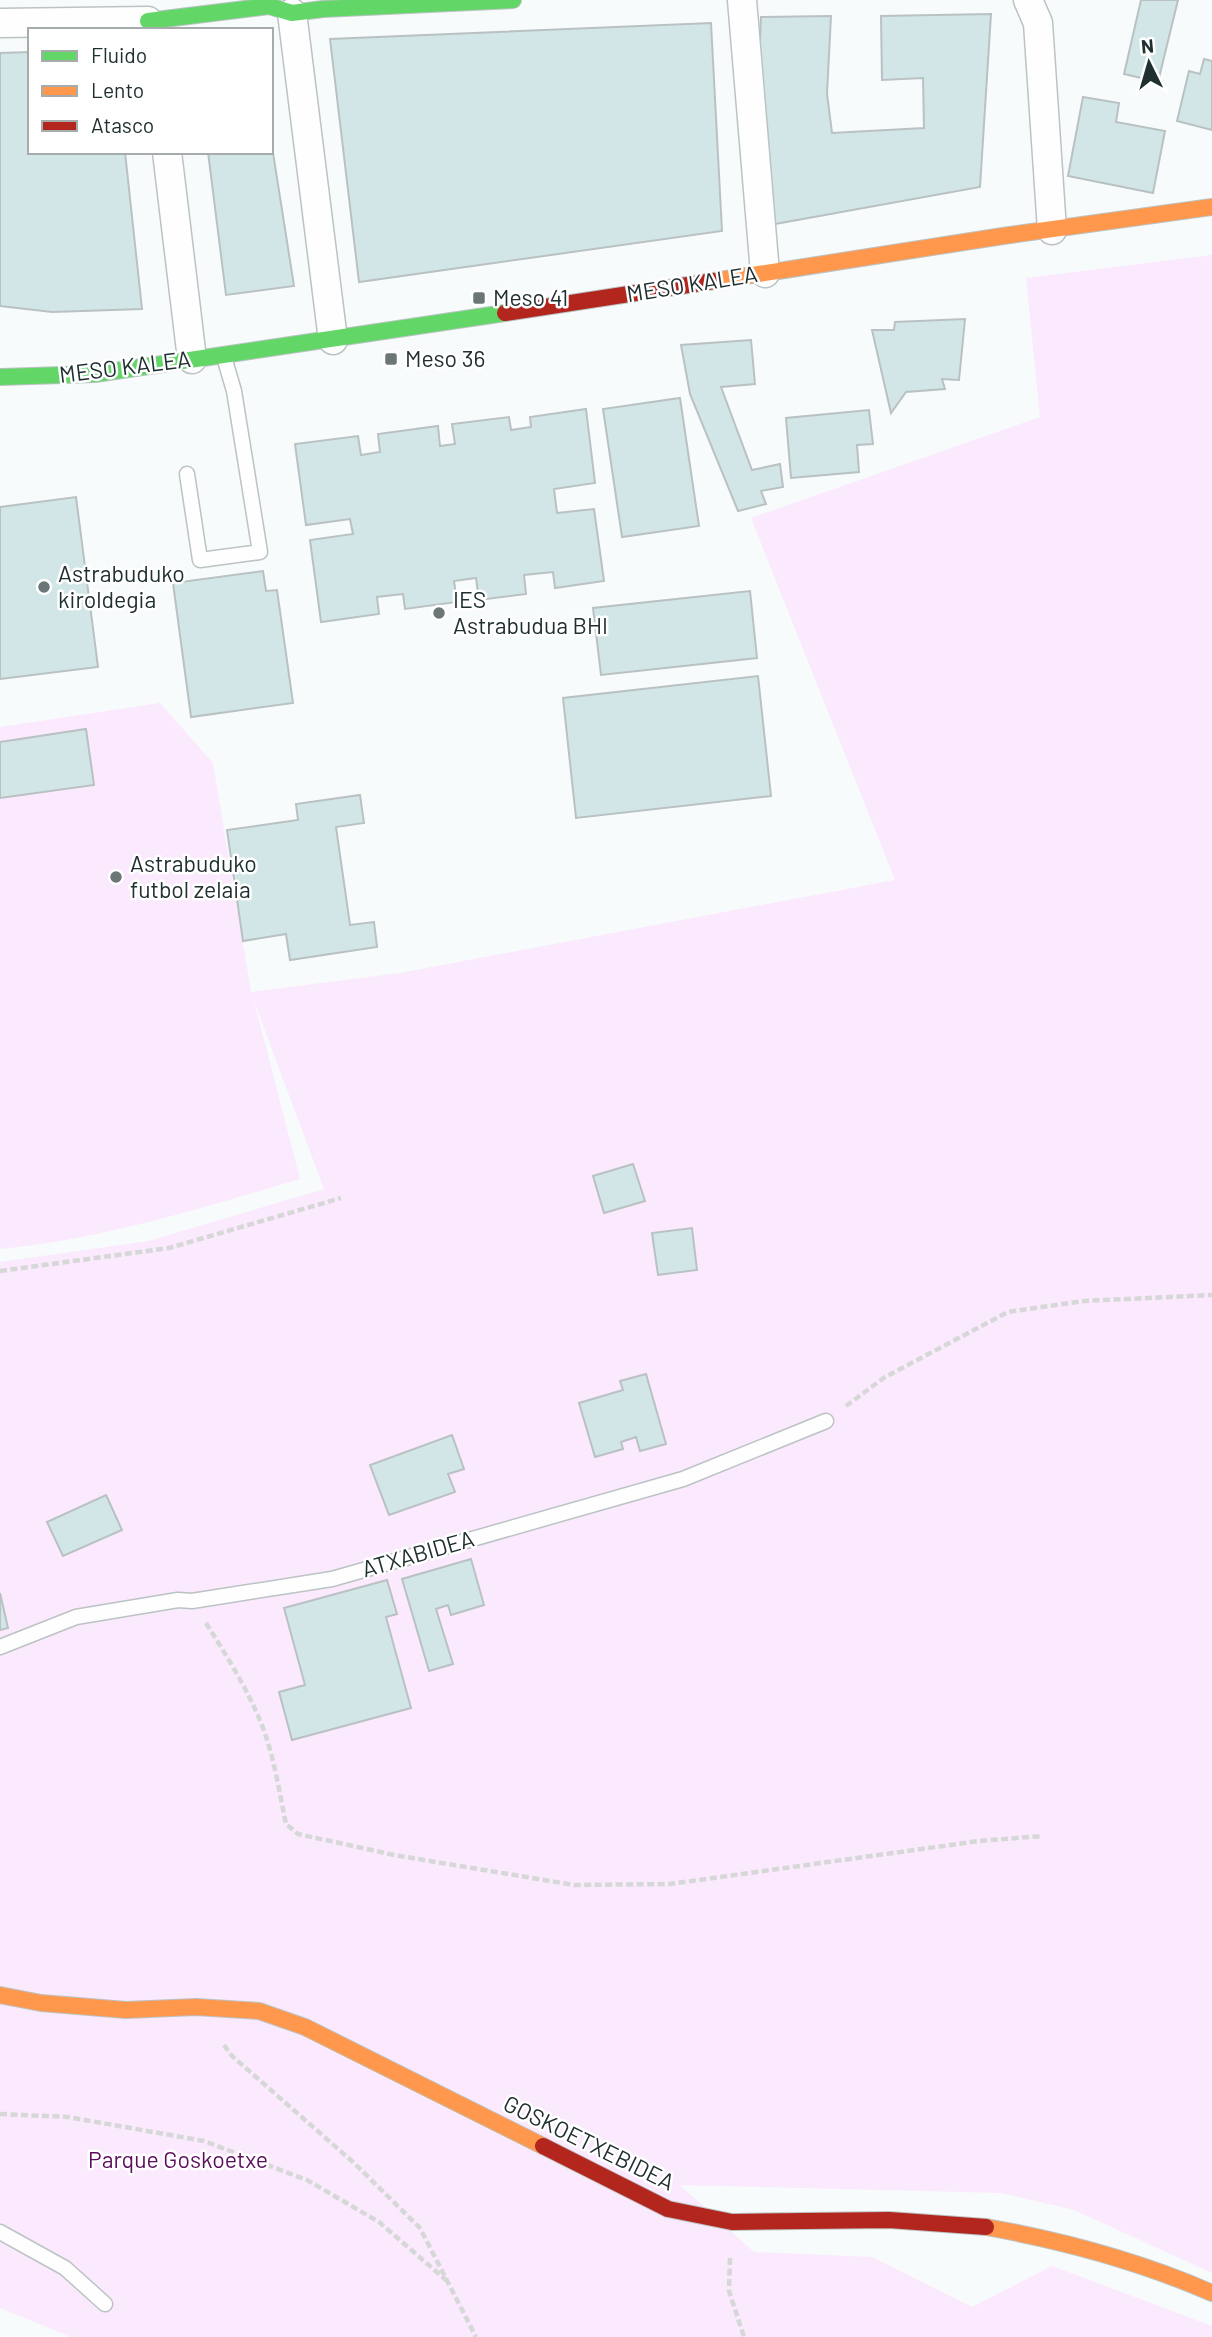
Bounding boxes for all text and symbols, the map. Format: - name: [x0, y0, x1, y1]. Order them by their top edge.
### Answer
- legend: [28, 28, 273, 154]
- north arrow: [1114, 28, 1184, 98]
- text: N: [1140, 34, 1155, 58]
- text: Fluido: [91, 42, 147, 67]
- text: Lento: [91, 77, 144, 102]
- text: Atasco: [91, 112, 154, 137]
- street label: MESO KALEA: [624, 259, 759, 307]
- place label: Meso 41: [493, 283, 568, 311]
- marker: Meso 41: [471, 290, 487, 306]
- street label: MESO KALEA: [58, 344, 192, 388]
- place label: Meso 36: [405, 344, 485, 372]
- marker: Meso 36: [383, 351, 399, 367]
- place label: Astrabuduko kiroldegia: [58, 559, 185, 613]
- marker: Astrabuduko kiroldegia: [36, 579, 52, 595]
- place label: IES Astrabudua BHI: [453, 585, 608, 639]
- marker: IES Astrabudua BHI: [431, 605, 447, 621]
- place label: Astrabuduko futbol zelaia: [130, 849, 257, 903]
- marker: Astrabuduko futbol zelaia: [108, 869, 124, 885]
- street label: ATXABIDEA: [358, 1524, 477, 1582]
- street label: GOSKOETXEBIDEA: [499, 2089, 680, 2196]
- park label: Parque Goskoetxe: [88, 2145, 268, 2173]

